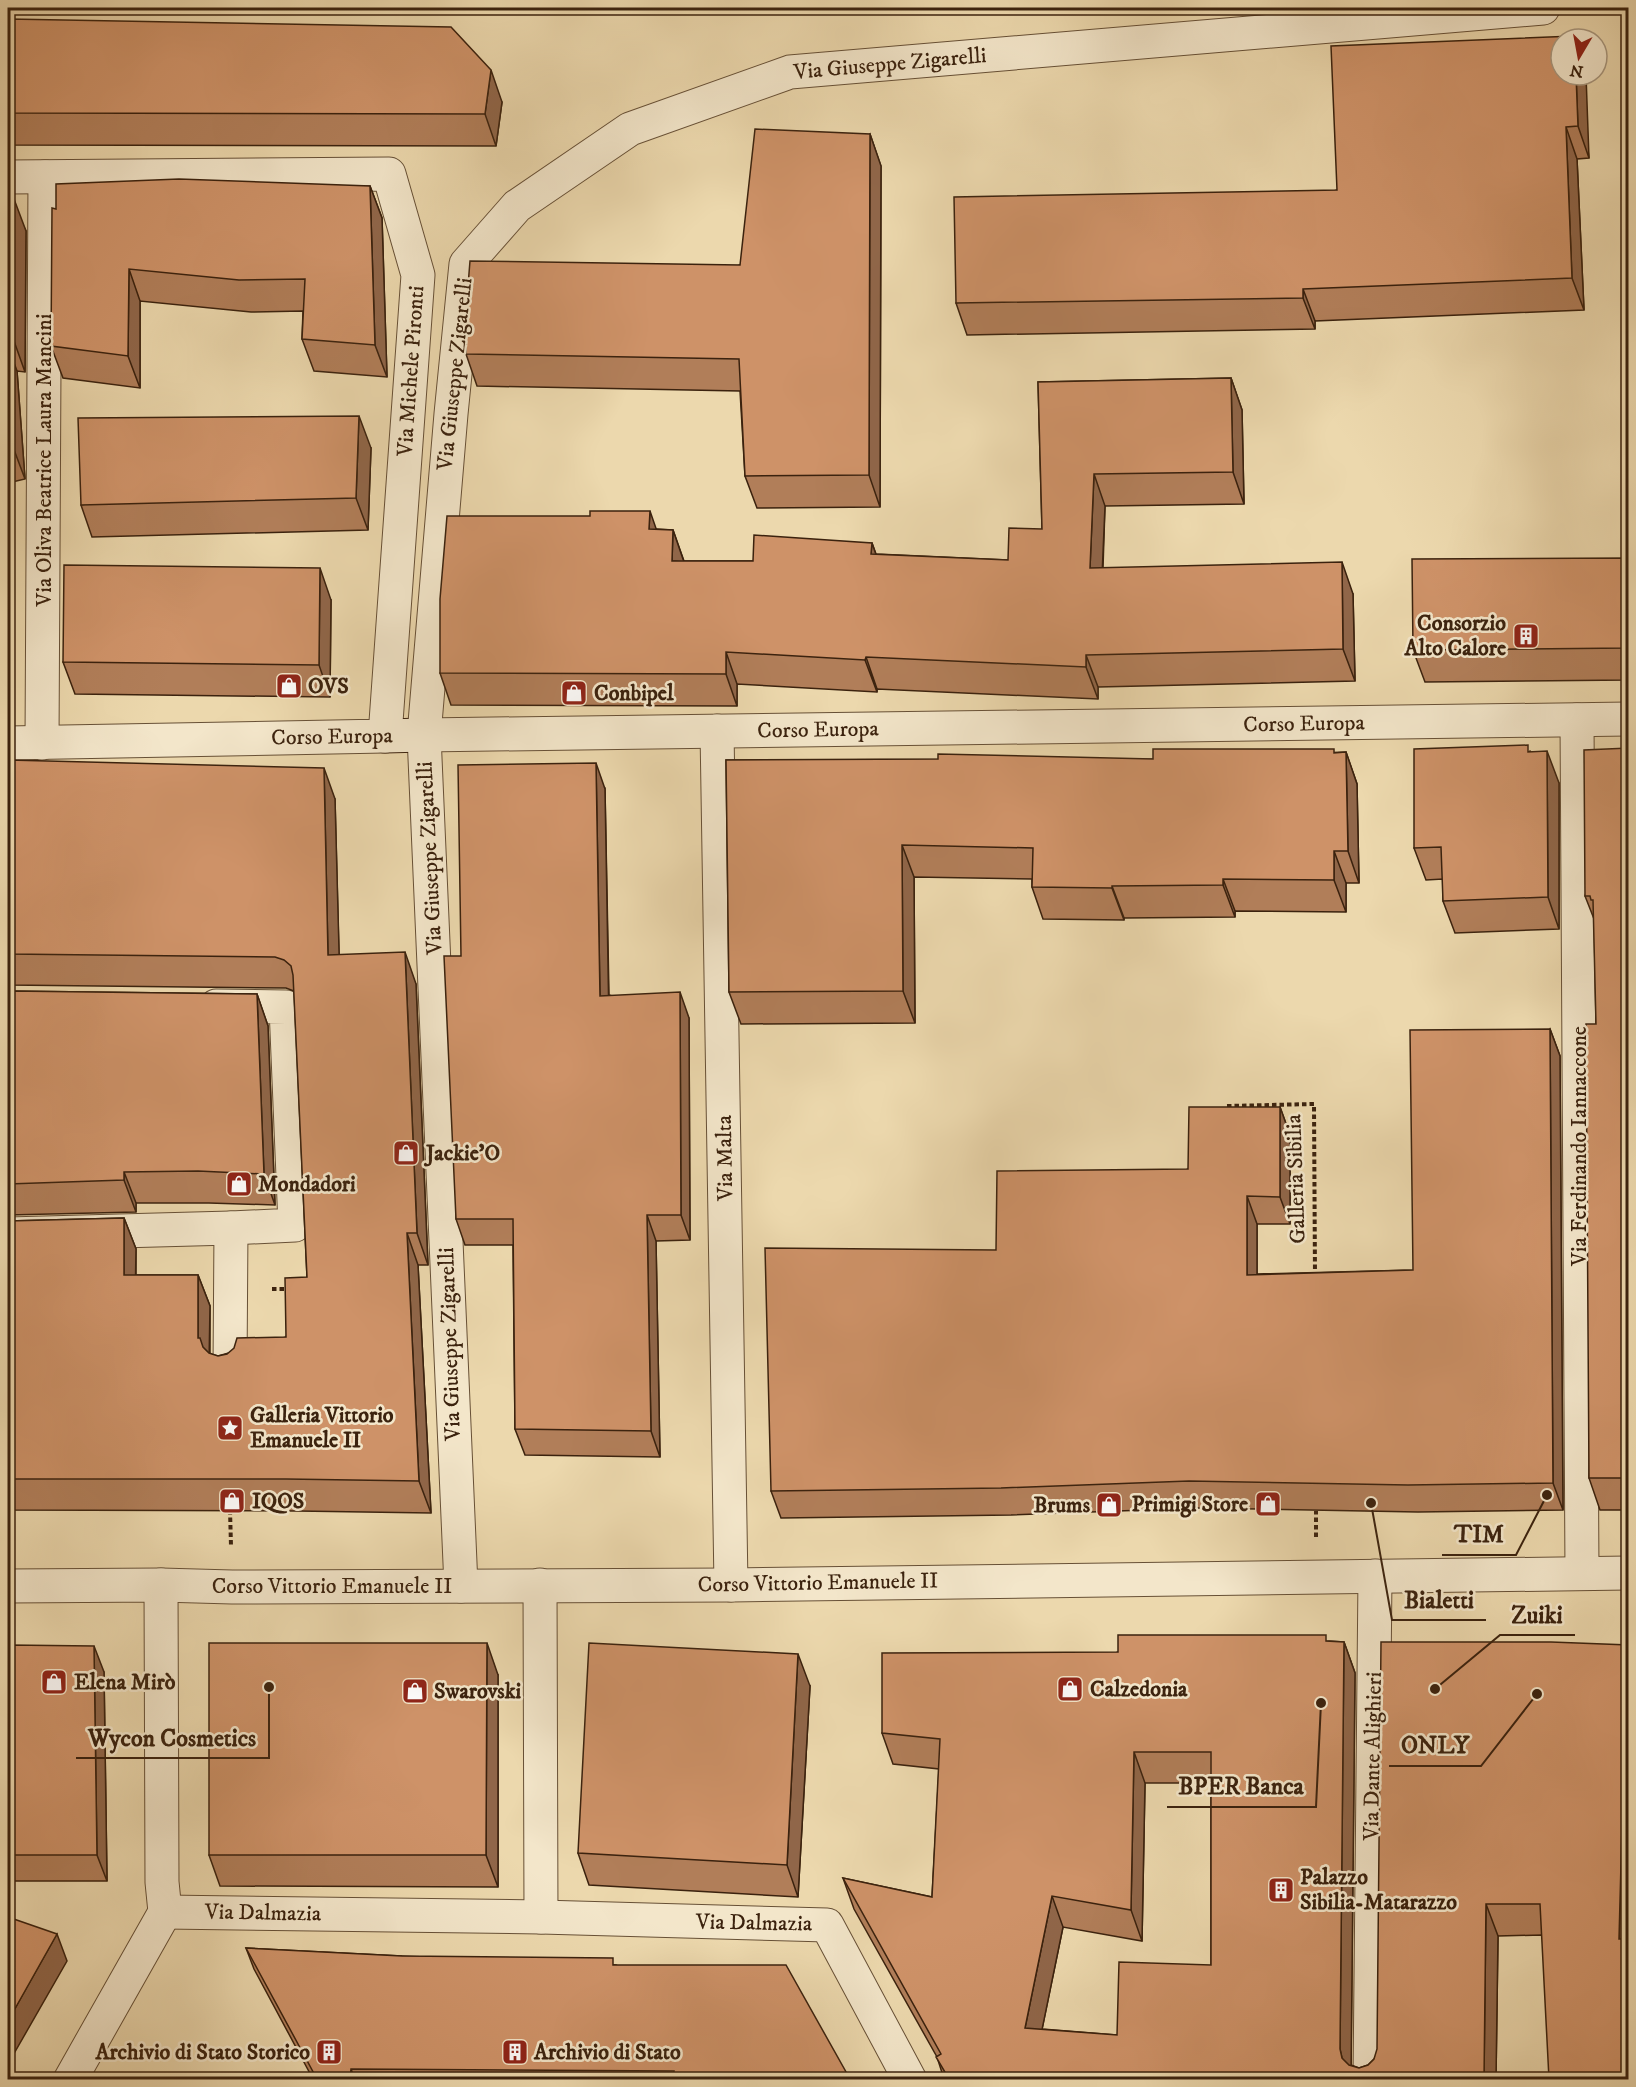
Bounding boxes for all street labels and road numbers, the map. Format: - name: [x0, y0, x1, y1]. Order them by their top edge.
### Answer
- street label: Via Giuseppe Zigarelli: [791, 42, 988, 86]
- street label: Via Giuseppe Zigarelli: [431, 276, 479, 473]
- street label: Via Michele Pironti: [391, 285, 430, 458]
- street label: Via Oliva Beatrice Laura Mancini: [31, 314, 58, 607]
- street label: Corso Europa: [1243, 709, 1366, 739]
- street label: Corso Europa: [757, 715, 880, 745]
- street label: Corso Europa: [271, 722, 394, 752]
- street label: Via Giuseppe Zigarelli: [411, 761, 449, 956]
- street label: Via Ferdinando Iannaccone: [1566, 1026, 1593, 1267]
- street label: Galleria Sibilia: [1280, 1113, 1312, 1244]
- street label: Via Malta: [711, 1114, 739, 1202]
- street label: Via Giuseppe Zigarelli: [433, 1247, 467, 1442]
- street label: Corso Vittorio Emanuele II: [697, 1567, 939, 1599]
- street label: Corso Vittorio Emanuele II: [212, 1573, 452, 1600]
- street label: Via Dante Alighieri: [1358, 1671, 1388, 1842]
- street label: Via Dalmazia: [204, 1898, 322, 1928]
- street label: Via Dalmazia: [695, 1908, 813, 1938]

